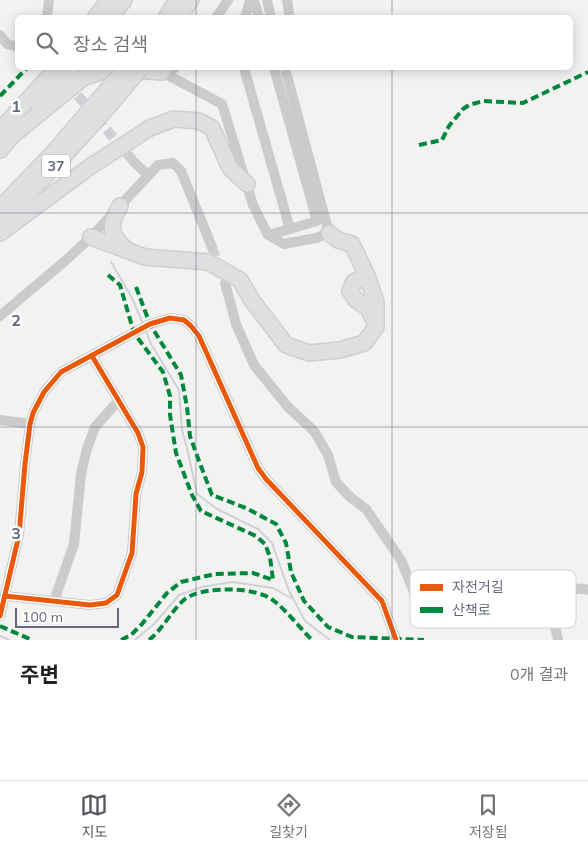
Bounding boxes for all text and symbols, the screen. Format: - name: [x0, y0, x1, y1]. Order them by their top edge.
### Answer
- search box: [15, 15, 573, 70]
- icon: search: [33, 29, 61, 57]
- text: 장소 검색: [73, 32, 148, 56]
- text: 1: [11, 96, 21, 116]
- road number: 37: [42, 154, 70, 178]
- text: 2: [11, 310, 21, 330]
- text: 3: [11, 523, 21, 543]
- legend: [410, 570, 576, 628]
- text: 자전거길: [452, 578, 504, 596]
- text: 산책로: [452, 601, 491, 619]
- scale bar: [15, 605, 119, 628]
- text: 100 m: [22, 608, 63, 626]
- text: 주변: [20, 661, 59, 687]
- text: 0개 결과: [510, 664, 568, 684]
- tab: 지도: [80, 791, 108, 841]
- tab: 길찾기: [269, 791, 308, 841]
- tab: 저장됨: [469, 791, 508, 841]

